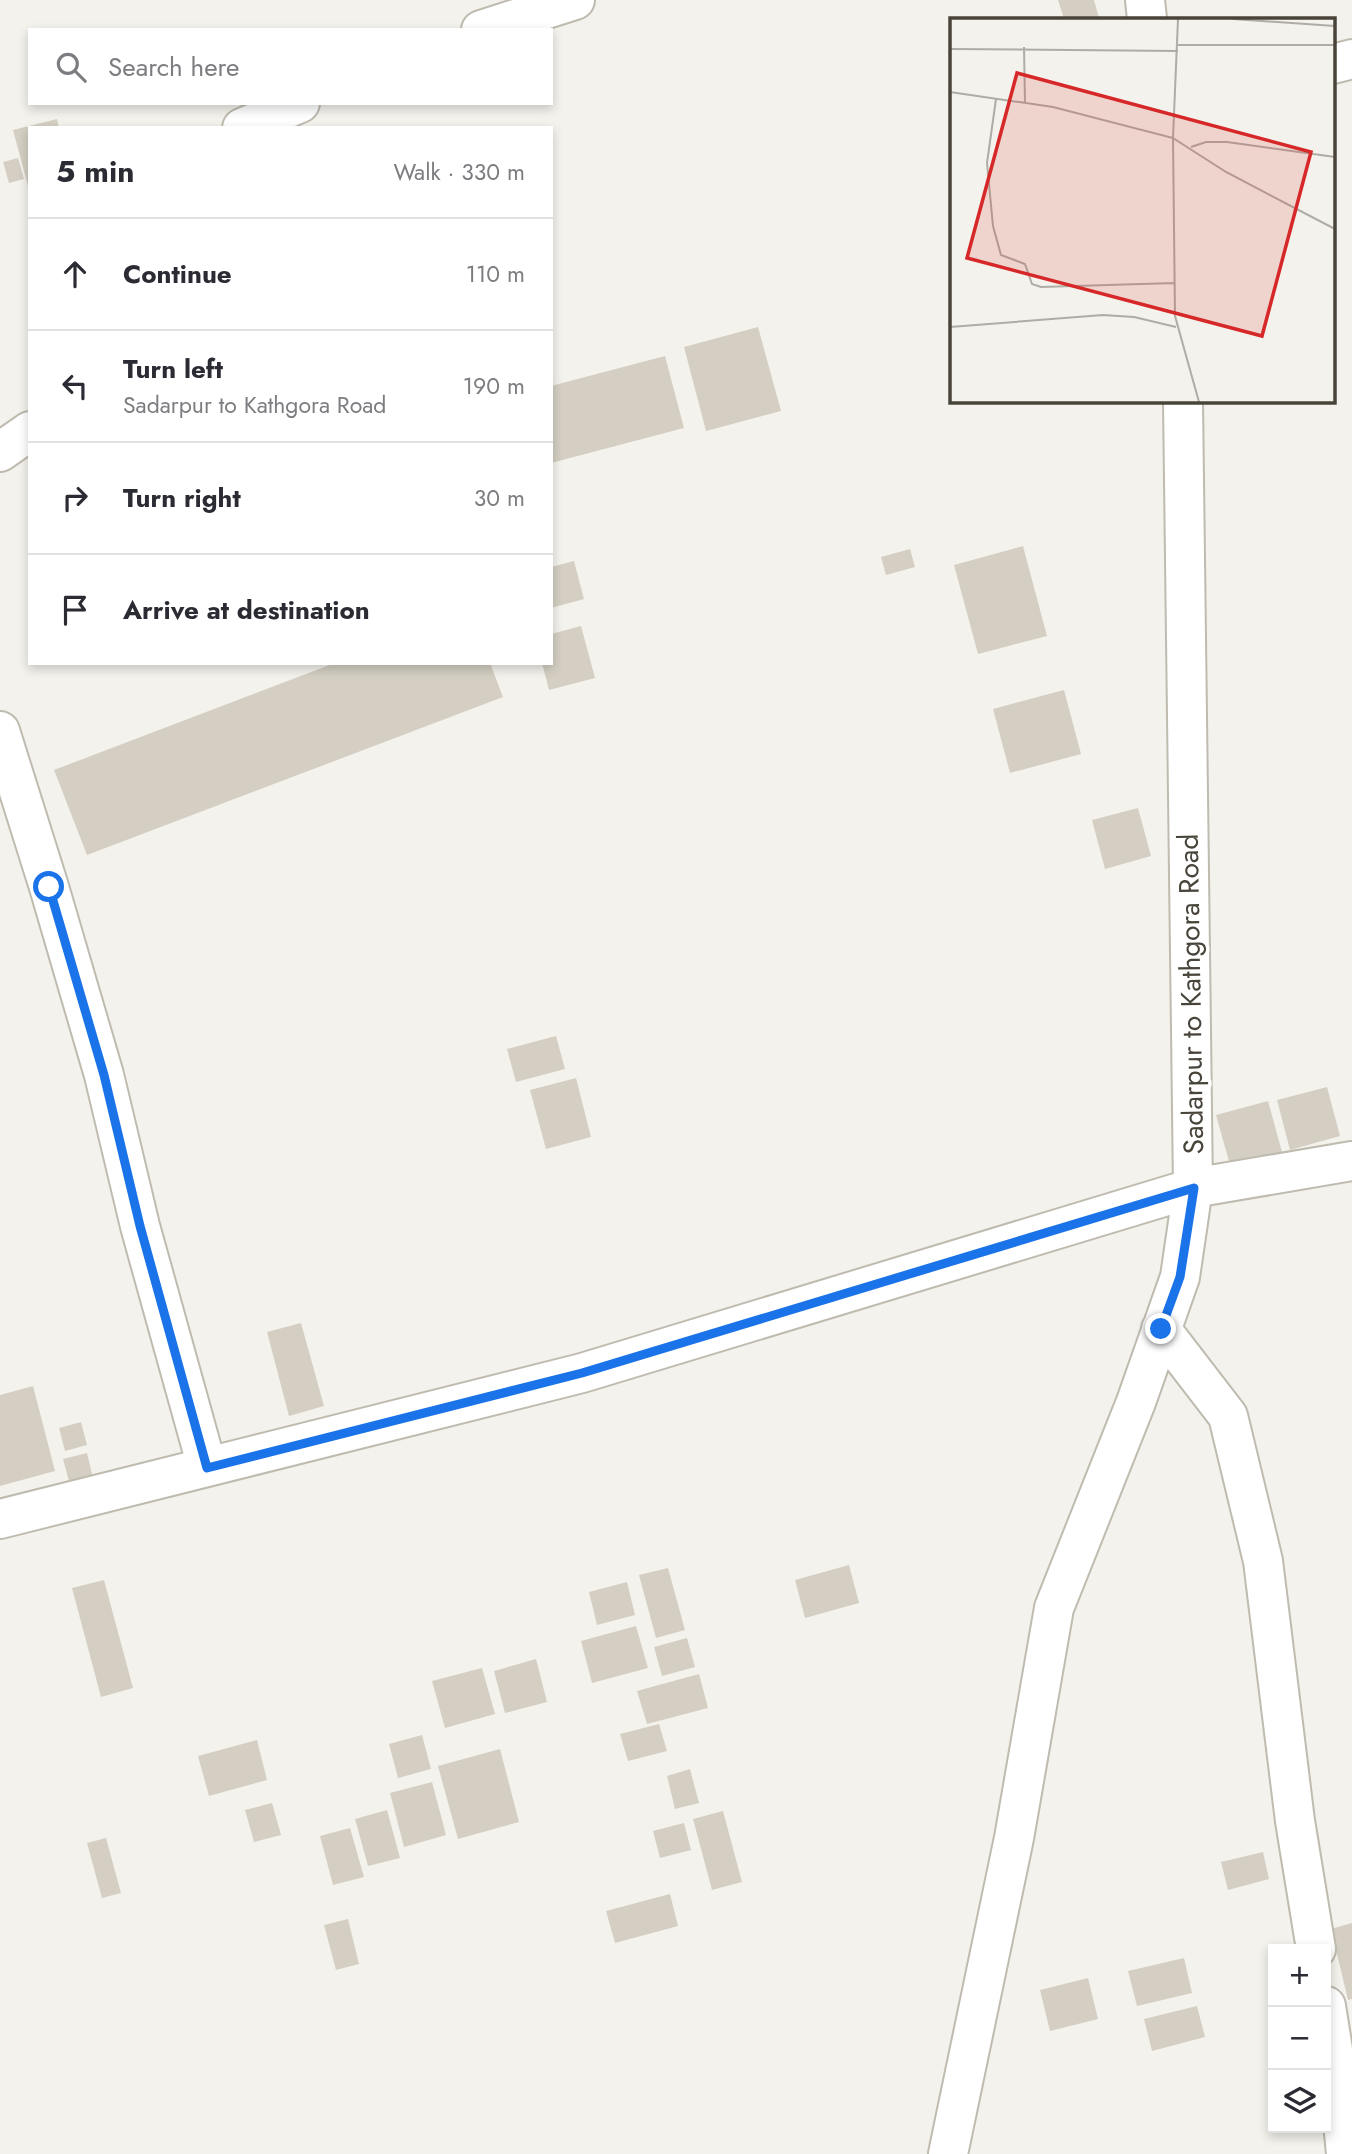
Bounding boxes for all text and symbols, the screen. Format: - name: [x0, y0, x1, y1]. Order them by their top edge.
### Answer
- inset map: [950, 18, 1334, 402]
- search box: [28, 28, 553, 105]
- icon: search: [52, 48, 90, 86]
- text: Search here: [108, 48, 240, 86]
- text: 5 min: [56, 150, 134, 193]
- text: Walk · 330 m: [394, 155, 525, 189]
- icon: ahead: [56, 255, 94, 293]
- text: Continue: [123, 255, 232, 293]
- text: 110 m: [466, 257, 525, 291]
- text: Turn left: [123, 350, 223, 388]
- icon: left: [56, 367, 94, 405]
- text: 190 m: [463, 369, 525, 403]
- text: Sadarpur to Kathgora Road: [123, 388, 386, 422]
- icon: right: [56, 479, 94, 517]
- text: Turn right: [123, 479, 241, 517]
- text: 30 m: [474, 481, 525, 515]
- icon: arrive: [56, 591, 94, 629]
- text: Arrive at destination: [123, 591, 370, 629]
- street label: Sadarpur to Kathgora Road: [1168, 833, 1214, 1155]
- route start: [33, 871, 64, 902]
- route end: [1145, 1313, 1176, 1344]
- map controls: [1268, 1944, 1331, 2133]
- button: +: [1268, 1944, 1331, 2007]
- button: −: [1268, 2007, 1331, 2070]
- button: layers: [1268, 2070, 1331, 2133]

